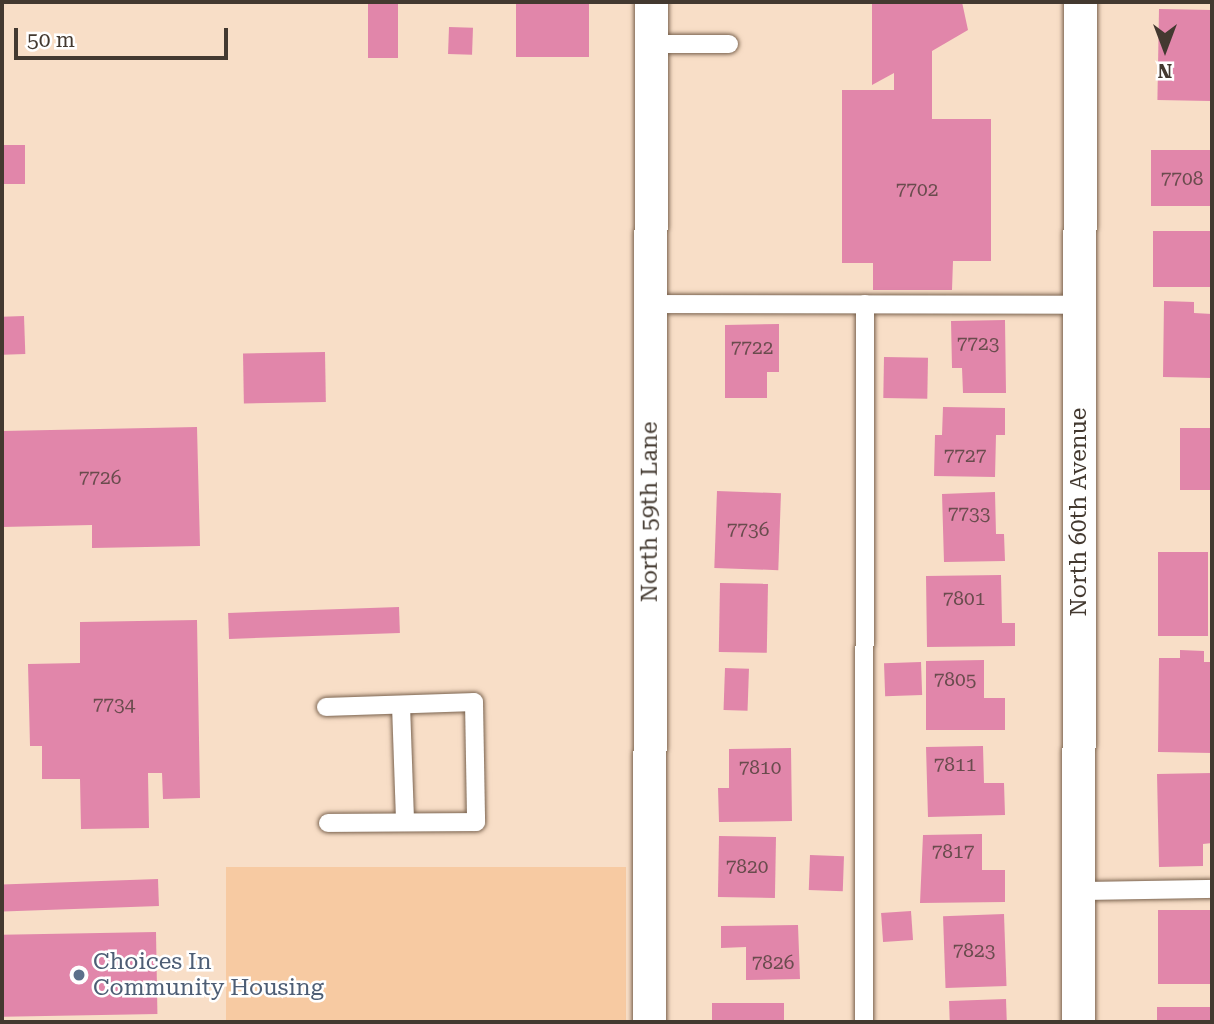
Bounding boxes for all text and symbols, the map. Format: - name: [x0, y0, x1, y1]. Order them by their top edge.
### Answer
- scale bar: [18, 14, 231, 58]
- north arrow: [1130, 14, 1200, 84]
- text: 50 m: [27, 28, 75, 52]
- text: N: [1158, 59, 1172, 82]
- house number: 7708: [1161, 168, 1203, 190]
- house number: 7702: [896, 179, 938, 201]
- house number: 7723: [957, 333, 999, 355]
- house number: 7722: [731, 337, 773, 359]
- street label: North 60th Avenue: [1065, 408, 1093, 616]
- street label: North 59th Lane: [636, 422, 664, 602]
- house number: 7727: [944, 445, 986, 467]
- house number: 7726: [79, 467, 121, 489]
- house number: 7733: [948, 503, 990, 525]
- house number: 7736: [727, 519, 769, 541]
- house number: 7801: [943, 588, 985, 610]
- house number: 7805: [934, 669, 976, 691]
- house number: 7734: [93, 694, 135, 716]
- house number: 7811: [934, 754, 976, 776]
- house number: 7810: [739, 757, 781, 779]
- house number: 7817: [932, 841, 974, 863]
- house number: 7820: [726, 856, 768, 878]
- house number: 7823: [953, 940, 995, 962]
- place label: Choices In Community Housing: [93, 948, 324, 1002]
- house number: 7826: [752, 952, 794, 974]
- marker: Choices In Community Housing: [71, 967, 87, 983]

